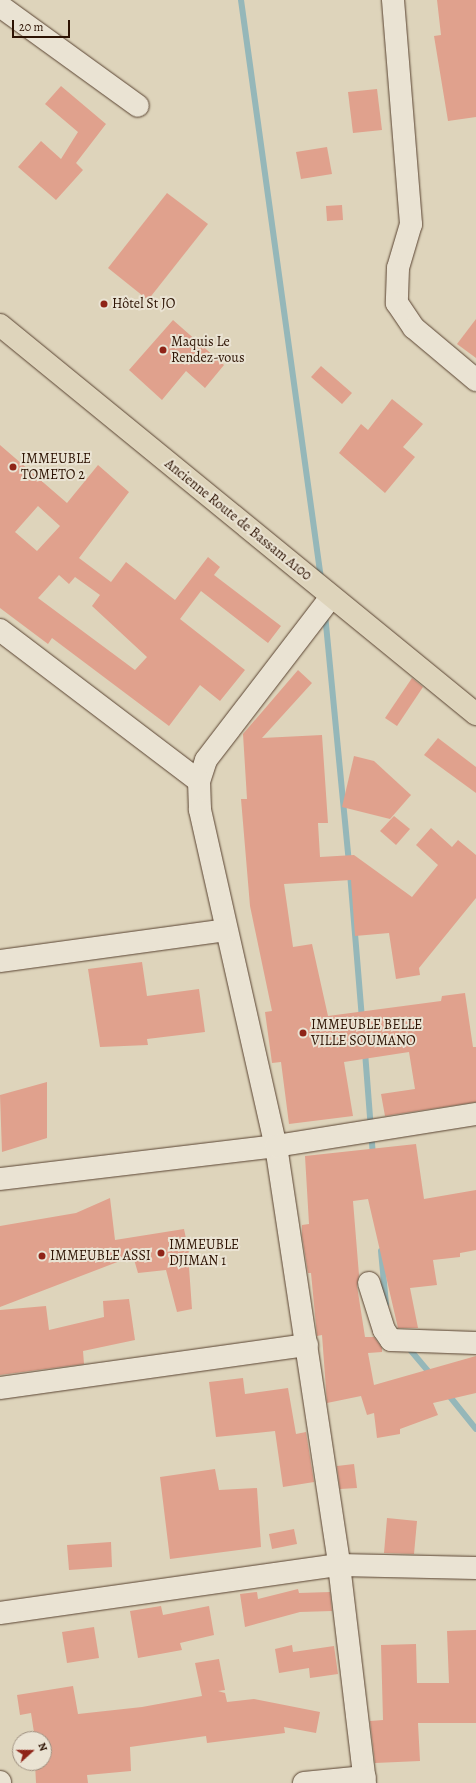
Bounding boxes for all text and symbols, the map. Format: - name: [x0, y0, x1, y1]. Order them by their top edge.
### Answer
- scale bar: [14, 12, 72, 38]
- text: 20 m: [19, 19, 43, 35]
- place label: Hôtel St JO: [112, 296, 175, 312]
- marker: Hôtel St JO: [99, 299, 109, 309]
- place label: Maquis Le Rendez-vous: [171, 334, 245, 366]
- marker: Maquis Le Rendez-vous: [158, 345, 168, 355]
- place label: IMMEUBLE TOMETO 2: [21, 451, 91, 484]
- street label: Ancienne Route de Bassam A100: [161, 456, 315, 584]
- marker: IMMEUBLE TOMETO 2: [8, 462, 18, 472]
- place label: IMMEUBLE BELLE VILLE SOUMANO: [311, 1017, 422, 1050]
- marker: IMMEUBLE BELLE VILLE SOUMANO: [298, 1028, 308, 1038]
- place label: IMMEUBLE DJIMAN 1: [169, 1237, 239, 1270]
- place label: IMMEUBLE ASSI: [50, 1248, 151, 1264]
- marker: IMMEUBLE DJIMAN 1: [156, 1248, 166, 1258]
- marker: IMMEUBLE ASSI: [37, 1251, 47, 1261]
- north arrow: [12, 1731, 52, 1771]
- text: N: [34, 1740, 51, 1753]

